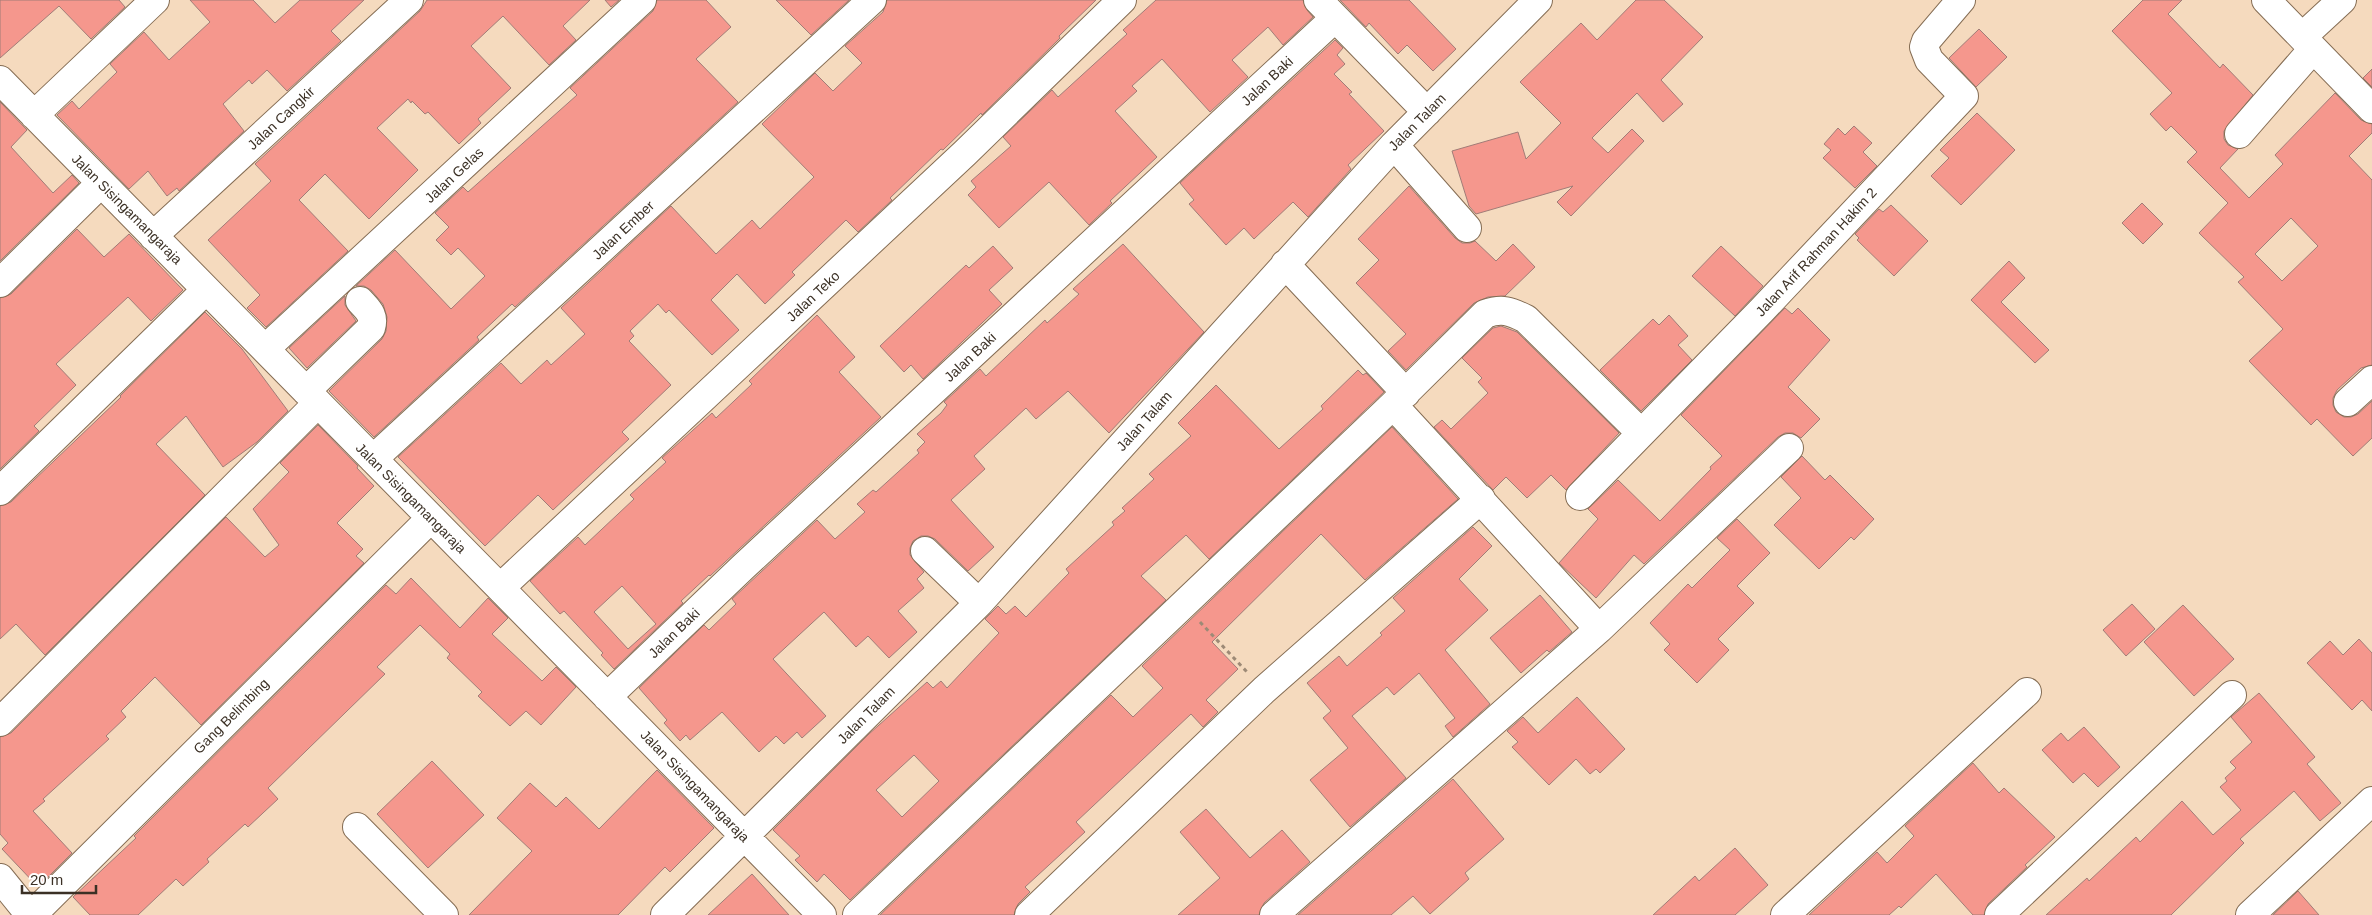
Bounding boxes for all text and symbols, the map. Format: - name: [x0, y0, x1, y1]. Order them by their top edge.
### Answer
- street label: Jalan Baki: [1238, 53, 1296, 109]
- street label: Jalan Cangkir: [244, 83, 318, 153]
- street label: Jalan Talam: [1385, 90, 1449, 154]
- street label: Jalan Gelas: [422, 144, 486, 206]
- street label: Jalan Sisingamangaraja: [69, 151, 186, 268]
- street label: Jalan Arif Rahman Hakim 2: [1752, 184, 1880, 319]
- street label: Jalan Ember: [589, 197, 657, 263]
- street label: Jalan Teko: [783, 267, 843, 325]
- street label: Jalan Baki: [941, 329, 999, 385]
- street label: Jalan Talam: [1113, 388, 1175, 454]
- street label: Jalan Sisingamangaraja: [353, 440, 470, 557]
- street label: Jalan Baki: [645, 605, 703, 661]
- street label: Gang Belimbing: [190, 675, 272, 757]
- street label: Jalan Talam: [834, 683, 898, 747]
- street label: Jalan Sisingamangaraja: [637, 727, 753, 845]
- scale bar: [22, 862, 96, 894]
- text: 20 m: [30, 871, 63, 888]

